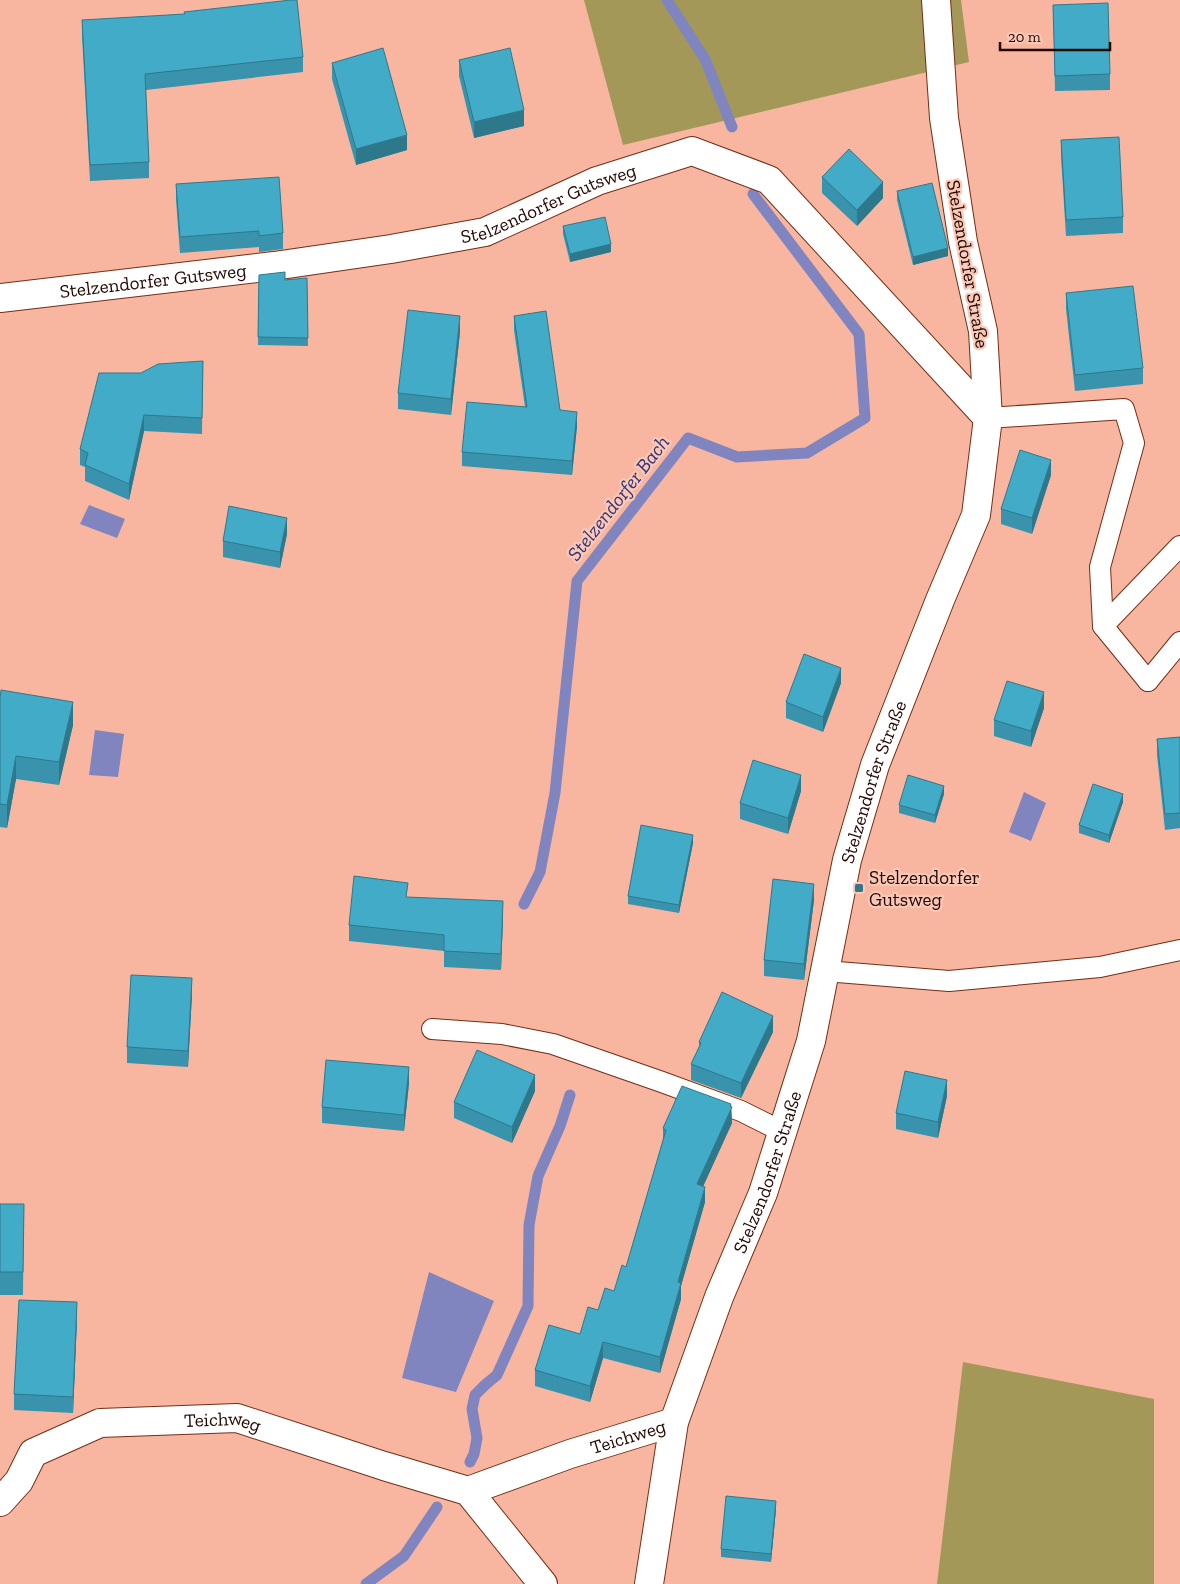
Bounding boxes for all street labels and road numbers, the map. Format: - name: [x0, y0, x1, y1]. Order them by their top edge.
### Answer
- street label: Stelzendorfer Gutsweg: [459, 158, 639, 248]
- street label: Stelzendorfer Straße: [942, 178, 994, 350]
- street label: Stelzendorfer Gutsweg: [58, 258, 248, 302]
- street label: Stelzendorfer Straße: [835, 697, 911, 866]
- street label: Stelzendorfer Straße: [727, 1088, 806, 1256]
- street label: Teichweg: [184, 1406, 265, 1437]
- street label: Teichweg: [587, 1414, 669, 1459]

